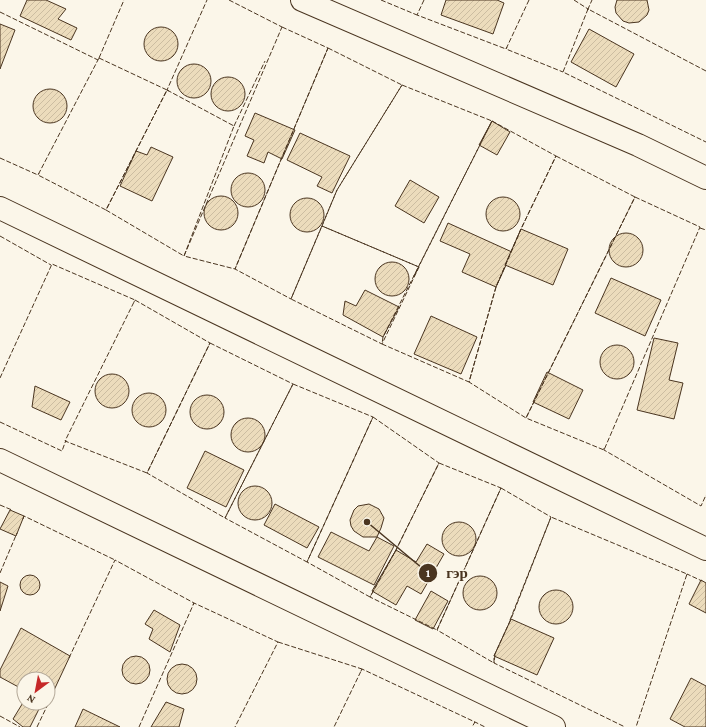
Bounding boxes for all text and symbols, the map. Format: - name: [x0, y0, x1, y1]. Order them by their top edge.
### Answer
- callout: гэр: [418, 560, 476, 587]
- text: гэр: [446, 565, 468, 581]
- text: 1: [426, 566, 431, 580]
- north arrow: [16, 671, 56, 711]
- text: N: [24, 692, 37, 707]

